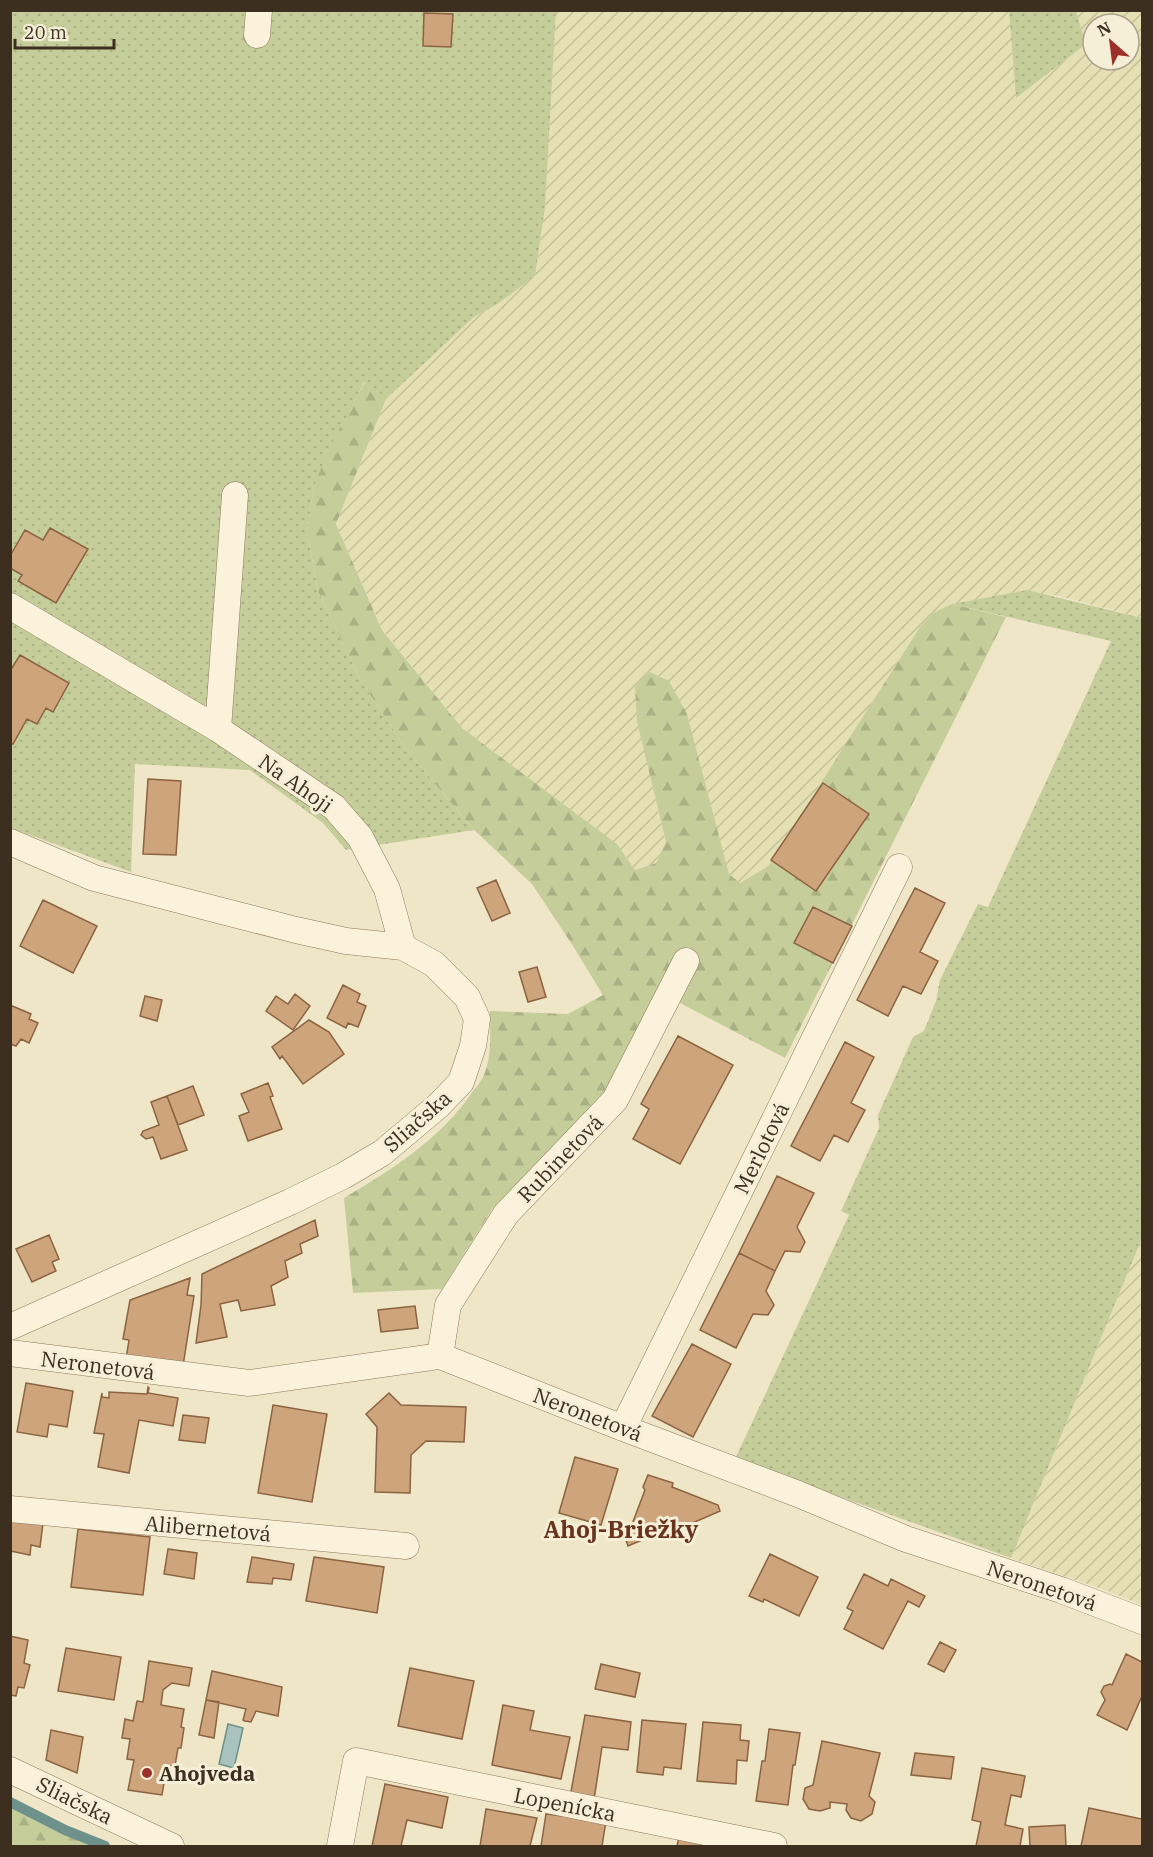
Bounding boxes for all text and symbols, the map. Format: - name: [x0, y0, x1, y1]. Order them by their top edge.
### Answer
- scale bar: [15, 12, 114, 50]
- north arrow: [1081, 12, 1141, 72]
- text: N: [1094, 17, 1114, 41]
- text: 20 m: [24, 21, 67, 44]
- street label: Na Ahoji: [253, 747, 339, 819]
- street label: Sliačska: [377, 1084, 457, 1158]
- street label: Merlotová: [727, 1098, 795, 1198]
- street label: Rubinetová: [511, 1108, 609, 1208]
- street label: Neronetová: [39, 1344, 157, 1386]
- street label: Neronetová: [529, 1380, 647, 1448]
- street label: Alibernetová: [144, 1509, 272, 1547]
- district label: Ahoj-Briežky: [544, 1513, 699, 1545]
- street label: Neronetová: [983, 1553, 1101, 1617]
- place label: Ahojveda: [159, 1759, 255, 1787]
- marker: Ahojveda: [140, 1766, 154, 1780]
- street label: Sliačska: [32, 1770, 118, 1830]
- street label: Lopenícka: [512, 1780, 618, 1828]

